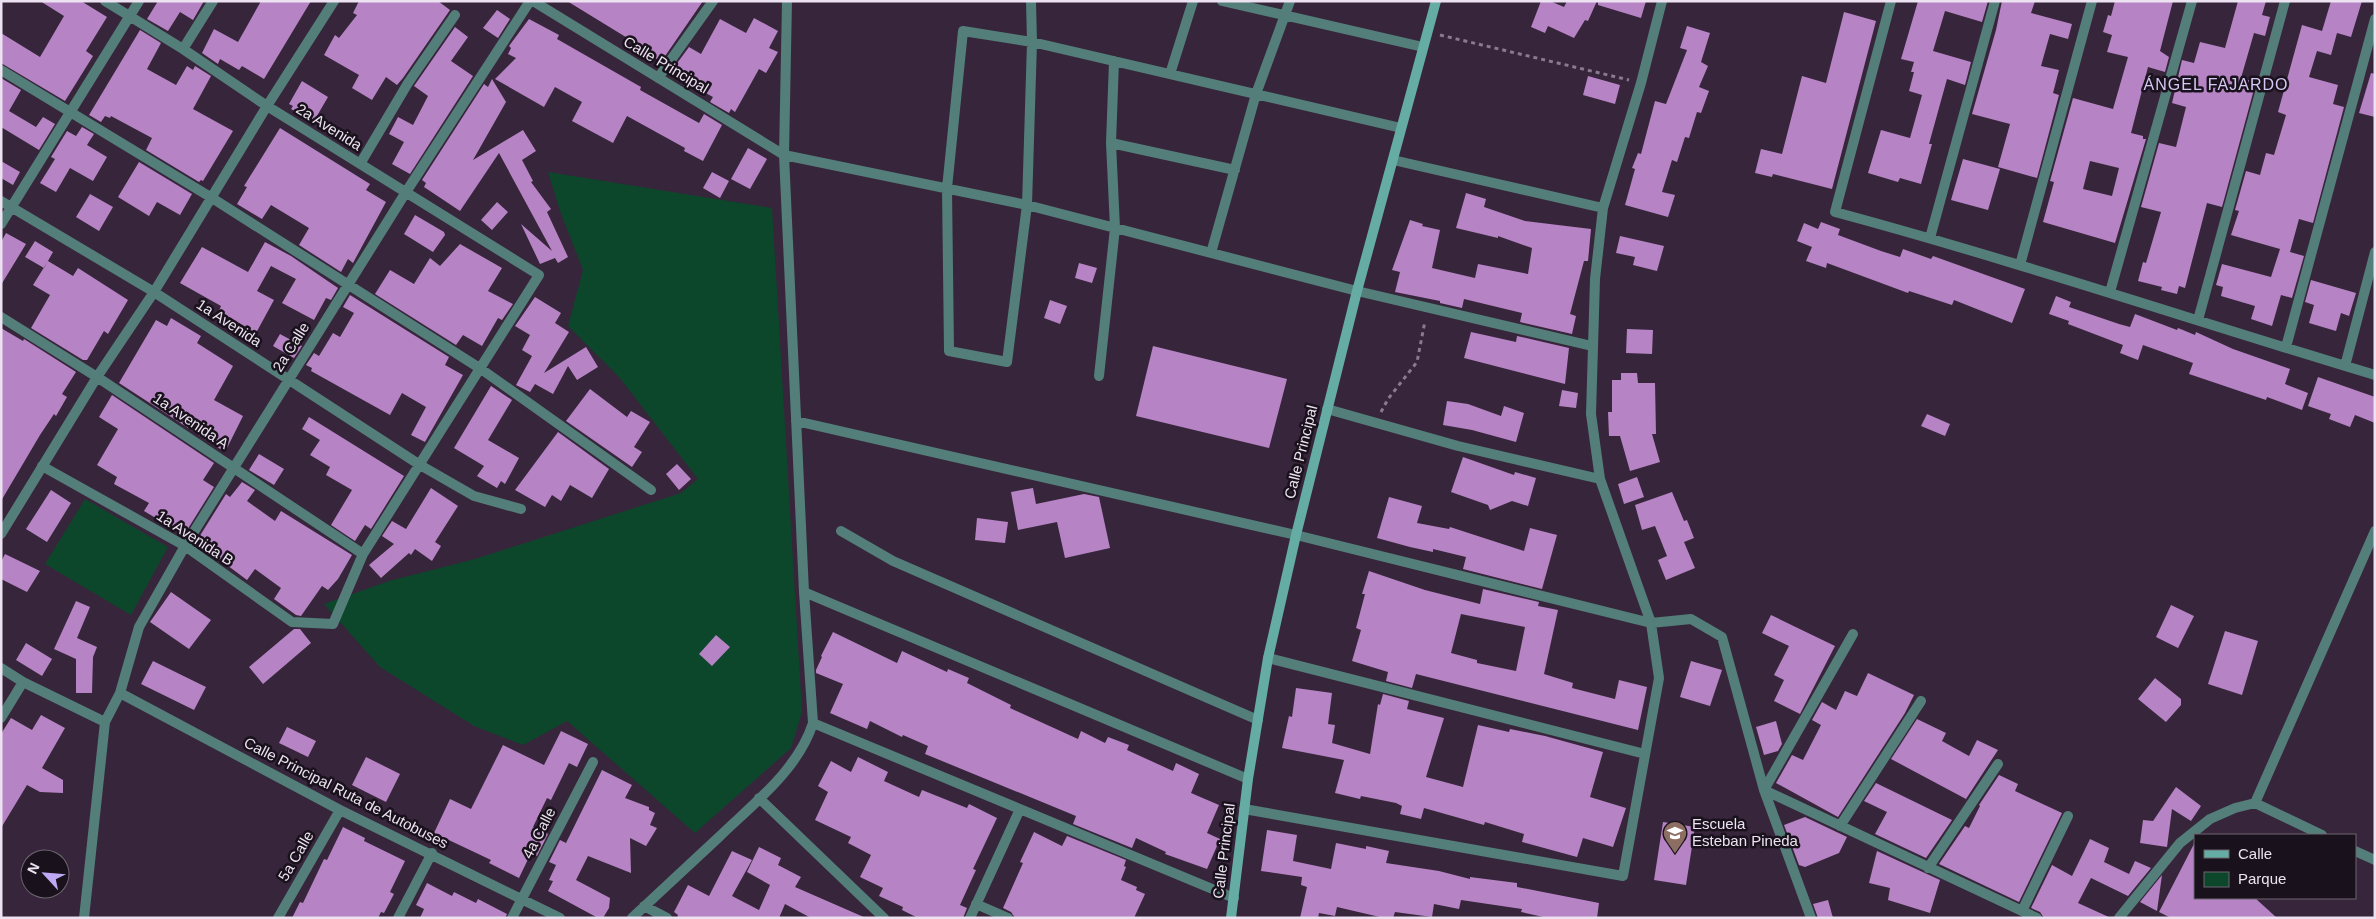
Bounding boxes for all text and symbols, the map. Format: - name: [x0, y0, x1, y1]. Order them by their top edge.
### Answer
- street label: Calle Principal: [621, 33, 712, 97]
- district label: ÁNGEL FAJARDO: [2144, 75, 2288, 93]
- street label: 2a Avenida: [293, 100, 366, 154]
- street label: 1a Avenida: [194, 295, 265, 350]
- street label: 2a Calle: [269, 319, 312, 375]
- street label: 1a Avenida A: [150, 389, 232, 452]
- street label: Calle Principal: [1281, 403, 1320, 500]
- street label: 1a Avenida B: [154, 506, 237, 569]
- street label: Calle Principal Ruta de Autobuses: [241, 733, 451, 852]
- street label: Calle Principal: [1209, 802, 1238, 900]
- street label: 4a Calle: [518, 804, 559, 861]
- place label: Escuela Esteban Pineda: [1692, 815, 1799, 849]
- school or university icon: Escuela Esteban Pineda: [1662, 820, 1688, 854]
- street label: 5a Calle: [274, 828, 317, 884]
- legend: [2194, 834, 2356, 899]
- text: Calle: [2238, 845, 2272, 862]
- north arrow: [20, 849, 70, 899]
- text: N: [24, 860, 43, 876]
- text: Parque: [2238, 870, 2286, 887]

